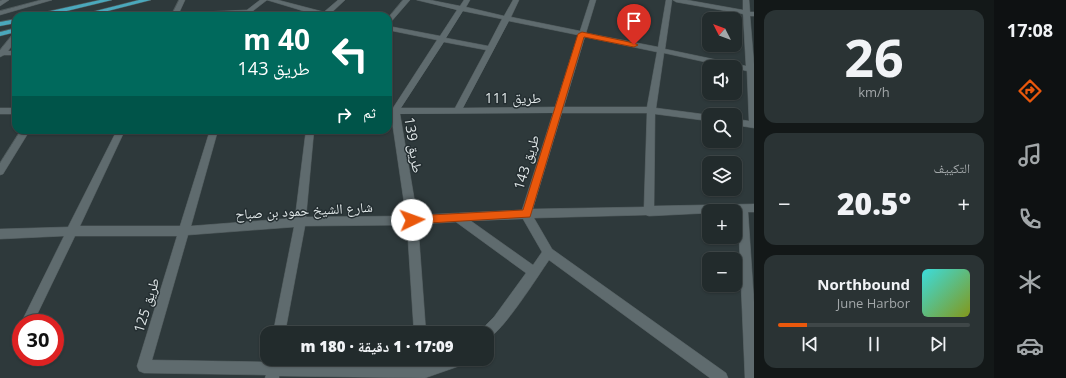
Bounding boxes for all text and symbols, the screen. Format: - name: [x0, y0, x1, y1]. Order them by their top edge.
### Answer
- pin: [617, 4, 651, 45]
- icon: arrive: [623, 10, 645, 32]
- north arrow: [702, 12, 742, 52]
- map controls: [702, 12, 742, 292]
- text: 17:08: [1007, 18, 1053, 42]
- text: 40 m: [243, 20, 310, 58]
- text: 26: [844, 21, 904, 92]
- icon: left: [324, 28, 376, 80]
- text: طريق 143: [238, 56, 310, 80]
- button: sound: [702, 60, 742, 100]
- icon: directions: [1016, 77, 1044, 105]
- text: km/h: [858, 83, 890, 101]
- street label: طريق 111: [485, 88, 541, 108]
- text: ثم: [363, 102, 376, 122]
- icon: right: [333, 104, 355, 126]
- button: search: [702, 108, 742, 148]
- street label: طريق 139: [399, 116, 428, 174]
- street label: طريق 143: [509, 132, 544, 192]
- icon: music: [1016, 141, 1044, 169]
- button: layers: [702, 156, 742, 196]
- text: التكييف: [934, 159, 970, 177]
- text: 20.5°: [837, 183, 911, 224]
- text: −: [778, 188, 791, 218]
- text: +: [957, 188, 970, 218]
- street label: شارع الشيخ حمود بن صباح: [235, 197, 373, 224]
- position arrow: [391, 199, 433, 241]
- button: +: [702, 204, 742, 244]
- icon: phone: [1016, 205, 1044, 233]
- button: −: [702, 252, 742, 292]
- icon: climate: [1016, 268, 1044, 296]
- text: Northbound: [817, 274, 910, 294]
- street label: طريق 125: [129, 275, 164, 335]
- text: June Harbor: [837, 294, 910, 312]
- speed limit sign: 30: [12, 314, 64, 366]
- icon: car: [1016, 332, 1044, 360]
- icon: previous: [799, 333, 821, 355]
- icon: pause: [863, 333, 885, 355]
- icon: next: [927, 333, 949, 355]
- text: 17:09 · 1 دقيقة · 180 m: [300, 336, 454, 356]

